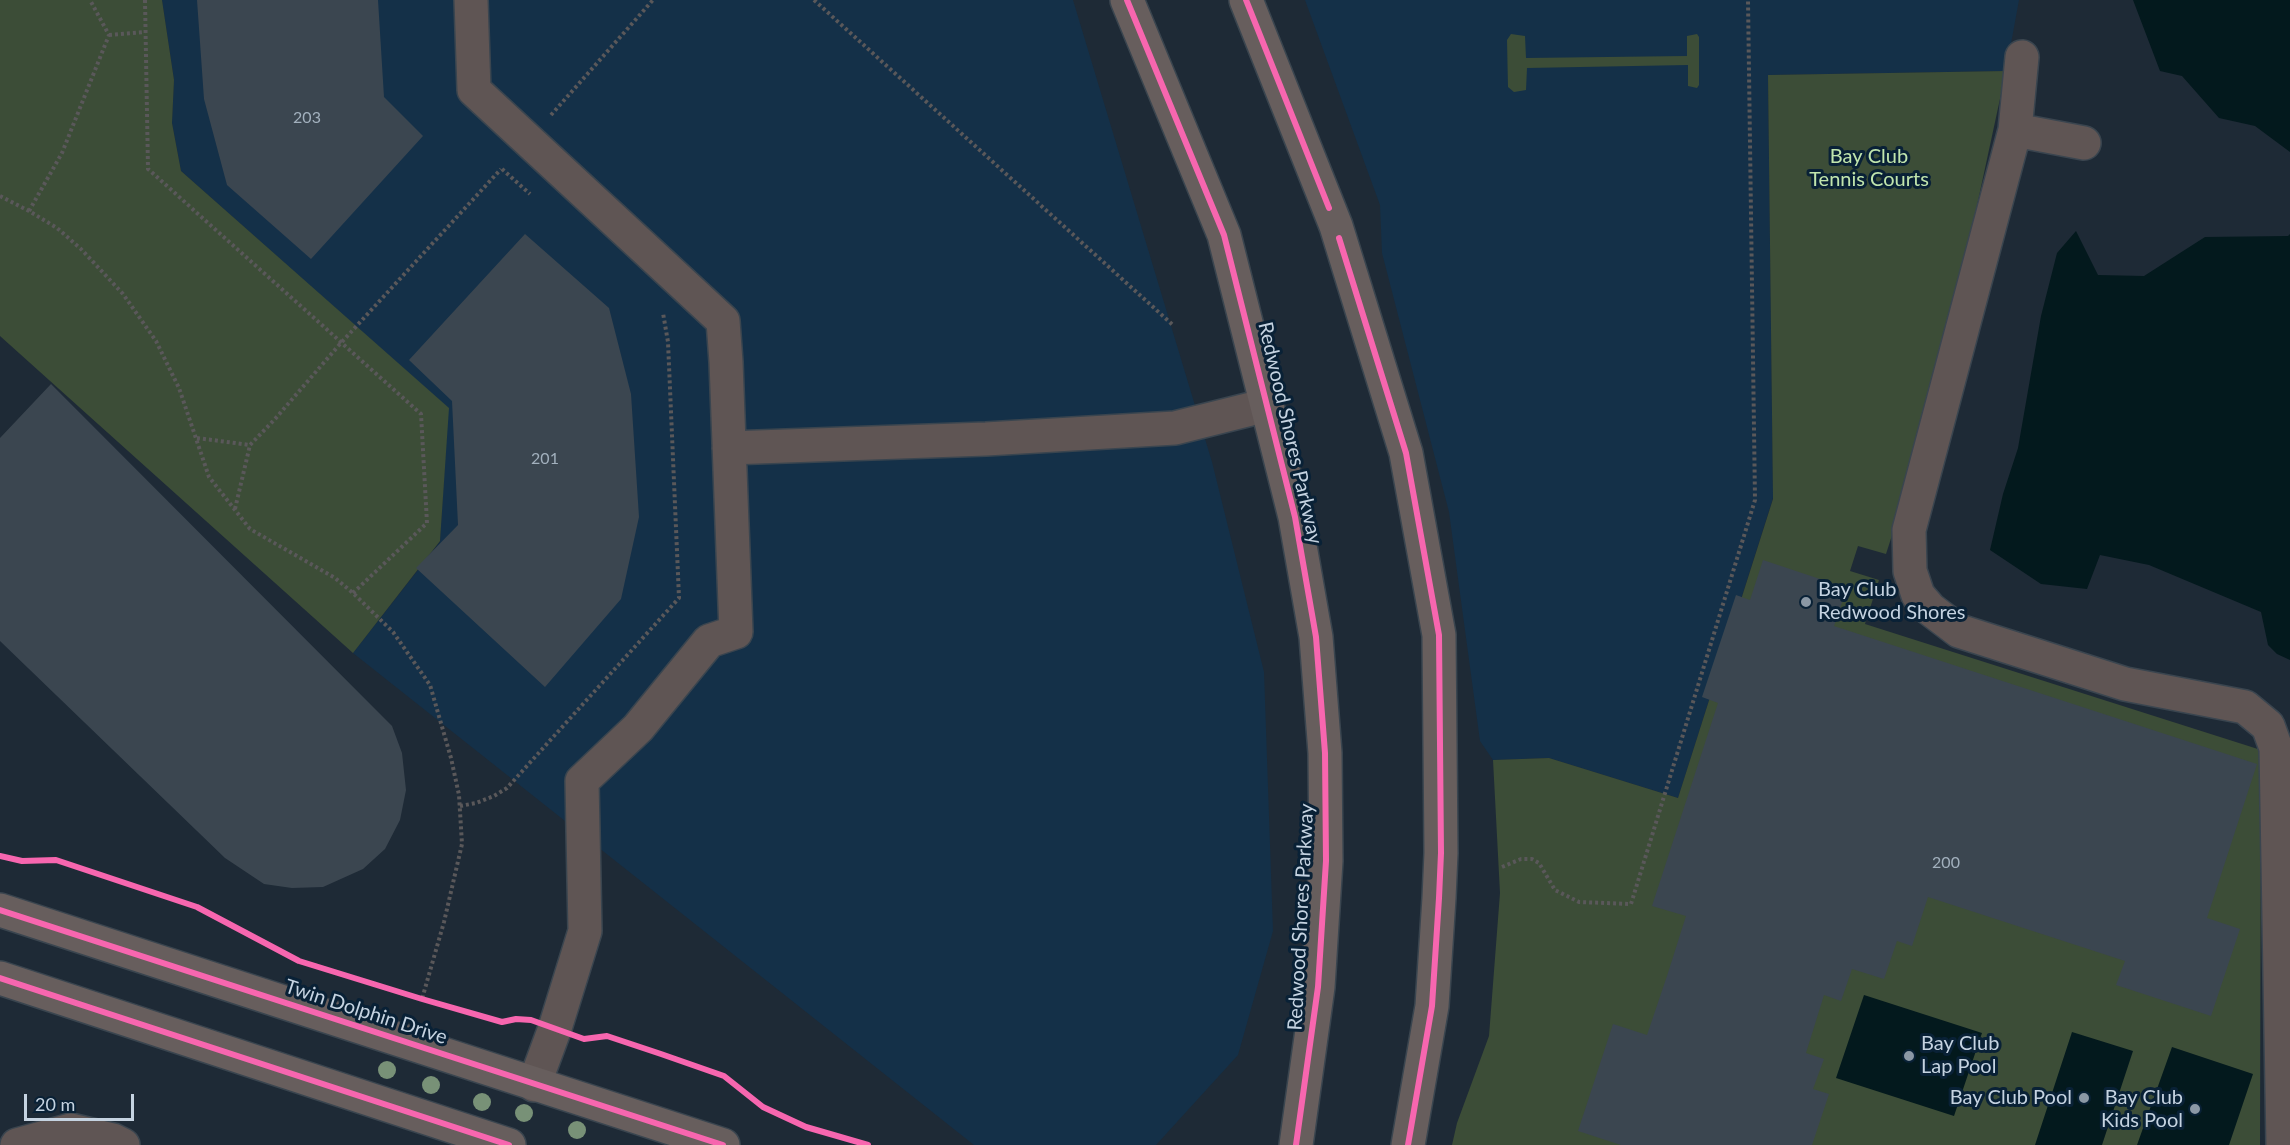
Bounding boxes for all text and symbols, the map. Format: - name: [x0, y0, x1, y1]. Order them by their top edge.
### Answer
- house number: 203: [293, 108, 321, 128]
- park label: Bay Club Tennis Courts: [1809, 145, 1929, 192]
- street label: Redwood Shores Parkway: [1253, 320, 1327, 546]
- house number: 201: [531, 449, 559, 469]
- place label: Bay Club Redwood Shores: [1818, 578, 1965, 625]
- marker: Bay Club Redwood Shores: [1799, 595, 1813, 609]
- street label: Redwood Shores Parkway: [1283, 803, 1319, 1031]
- house number: 200: [1932, 853, 1960, 873]
- street label: Twin Dolphin Drive: [282, 974, 450, 1050]
- place label: Bay Club Lap Pool: [1921, 1032, 1999, 1079]
- marker: Bay Club Lap Pool: [1902, 1049, 1916, 1063]
- scale bar: [27, 1082, 136, 1120]
- place label: Bay Club Pool: [1950, 1086, 2072, 1110]
- place label: Bay Club Kids Pool: [2101, 1086, 2183, 1133]
- marker: Bay Club Pool: [2077, 1091, 2091, 1105]
- text: 20 m: [35, 1093, 75, 1115]
- marker: Bay Club Kids Pool: [2188, 1102, 2202, 1116]

